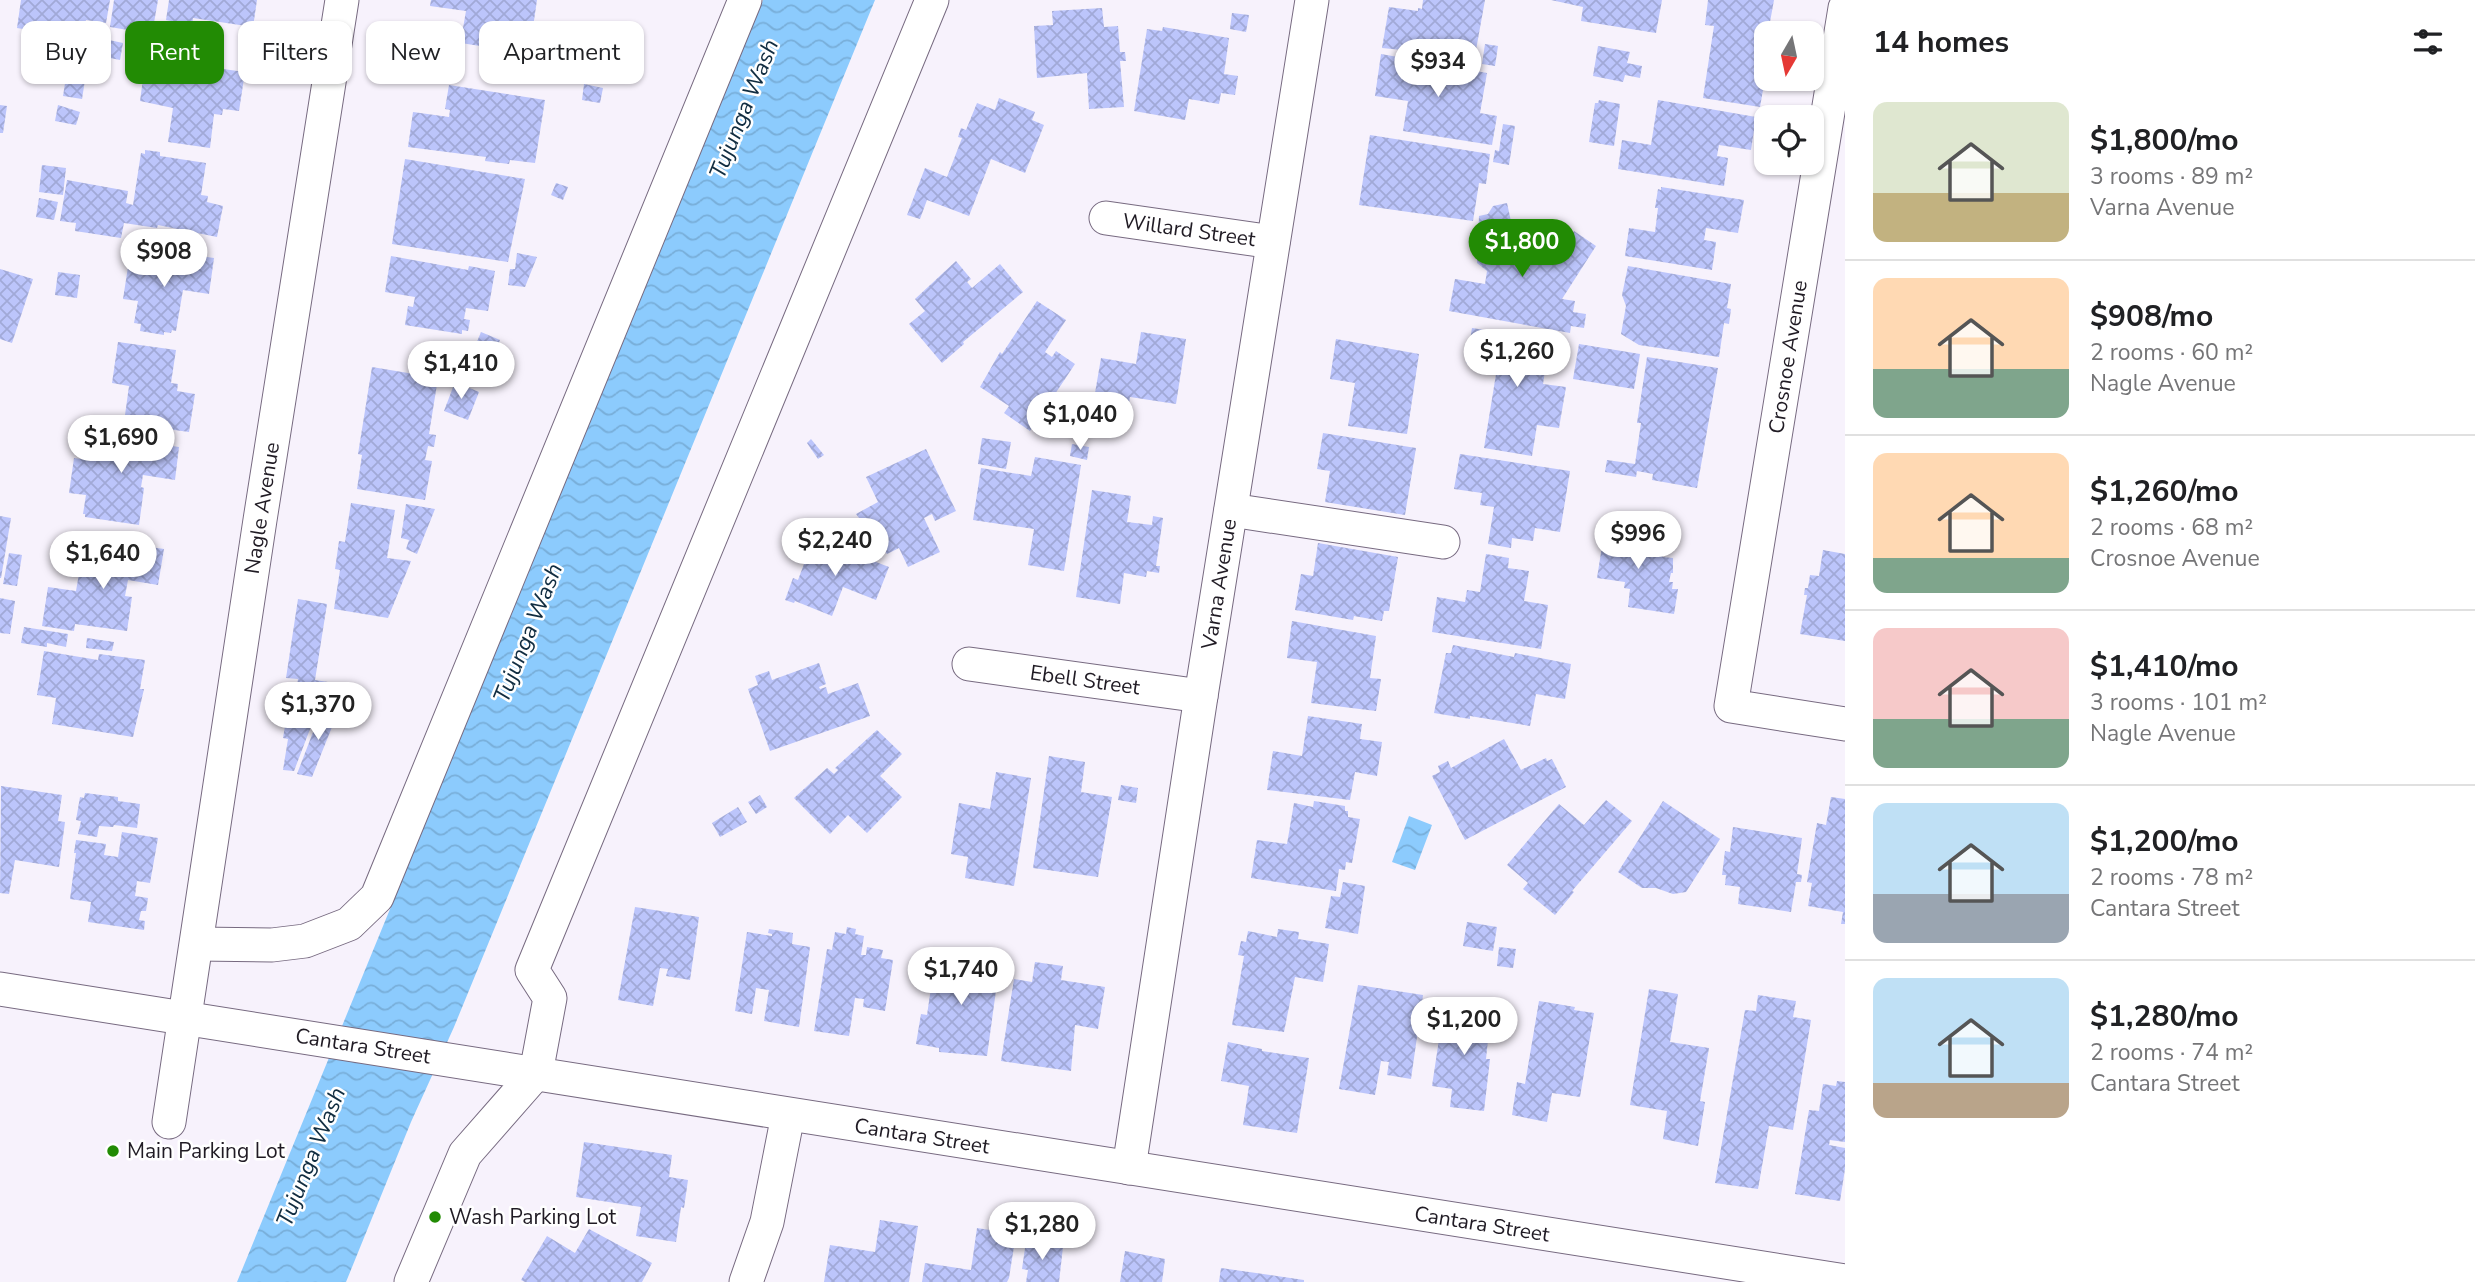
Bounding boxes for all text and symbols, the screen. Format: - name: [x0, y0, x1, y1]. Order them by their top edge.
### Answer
- chip: Buy: [21, 21, 111, 84]
- chip: Rent: [125, 21, 224, 84]
- chip: Filters: [238, 21, 352, 84]
- chip: New: [366, 21, 465, 84]
- chip: Apartment: [479, 21, 644, 84]
- north arrow: [1754, 21, 1824, 91]
- map controls: [1754, 21, 1824, 175]
- text: 14 homes: [1873, 22, 2009, 63]
- icon: filters: [2409, 23, 2447, 61]
- water label: Tujunga Wash: [702, 34, 786, 184]
- pin: $934: [1397, 40, 1479, 99]
- text: $934: [1410, 46, 1466, 77]
- button: locate: [1754, 105, 1824, 175]
- text: $1,800/mo: [2090, 120, 2239, 161]
- icon: home: [1929, 130, 2013, 214]
- text: 3 rooms · 89 m²: [2090, 161, 2253, 192]
- text: Varna Avenue: [2090, 192, 2234, 223]
- street label: Willard Street: [1121, 207, 1258, 253]
- pin: $1,800: [1465, 219, 1579, 279]
- text: $1,800: [1485, 226, 1559, 257]
- pin: $908: [123, 230, 205, 289]
- text: $908: [136, 236, 192, 267]
- street label: Crosnoe Avenue: [1762, 278, 1814, 436]
- text: $908/mo: [2090, 296, 2213, 337]
- icon: home: [1929, 306, 2013, 390]
- pin: $1,260: [1460, 330, 1574, 389]
- text: $1,260: [1480, 336, 1554, 367]
- text: 2 rooms · 60 m²: [2090, 337, 2253, 368]
- pin: $1,410: [404, 342, 518, 401]
- text: $1,410: [424, 348, 498, 379]
- text: Nagle Avenue: [2090, 368, 2236, 399]
- pin: $1,040: [1023, 392, 1137, 452]
- text: $1,040: [1043, 399, 1117, 430]
- pin: $1,690: [64, 416, 178, 475]
- text: $1,690: [84, 422, 158, 453]
- street label: Nagle Avenue: [238, 440, 286, 576]
- text: $1,260/mo: [2090, 471, 2239, 512]
- icon: home: [1929, 481, 2013, 565]
- pin: $996: [1597, 512, 1679, 571]
- text: 2 rooms · 68 m²: [2090, 512, 2253, 543]
- street label: Varna Avenue: [1195, 517, 1243, 652]
- pin: $2,240: [778, 518, 892, 578]
- text: $996: [1610, 518, 1666, 549]
- text: $2,240: [798, 525, 872, 556]
- pin: $1,640: [46, 532, 160, 591]
- text: $1,640: [66, 538, 140, 569]
- text: Crosnoe Avenue: [2090, 543, 2260, 574]
- water label: Tujunga Wash: [486, 558, 570, 708]
- text: $1,410/mo: [2090, 646, 2239, 687]
- icon: home: [1929, 656, 2013, 740]
- street label: Ebell Street: [1028, 658, 1142, 702]
- pin: $1,370: [261, 682, 375, 742]
- text: 3 rooms · 101 m²: [2090, 687, 2267, 718]
- text: $1,370: [281, 689, 355, 720]
- text: Nagle Avenue: [2090, 718, 2236, 749]
- text: $1,200/mo: [2090, 821, 2239, 862]
- icon: home: [1929, 831, 2013, 915]
- text: 2 rooms · 78 m²: [2090, 862, 2253, 893]
- text: Cantara Street: [2090, 893, 2240, 924]
- pin: $1,740: [904, 948, 1018, 1007]
- text: $1,740: [924, 954, 998, 985]
- text: $1,280/mo: [2090, 996, 2239, 1037]
- pin: $1,200: [1407, 998, 1521, 1057]
- text: $1,200: [1427, 1004, 1501, 1035]
- icon: home: [1929, 1006, 2013, 1090]
- street label: Cantara Street: [293, 1021, 433, 1071]
- text: 2 rooms · 74 m²: [2090, 1037, 2253, 1068]
- text: Cantara Street: [2090, 1068, 2240, 1099]
- water label: Tujunga Wash: [269, 1082, 353, 1232]
- street label: Cantara Street: [852, 1111, 992, 1161]
- place label: Main Parking Lot: [127, 1137, 286, 1165]
- marker: Main Parking Lot: [105, 1143, 121, 1159]
- street label: Cantara Street: [1412, 1199, 1552, 1249]
- pin: $1,280: [985, 1202, 1099, 1262]
- place label: Wash Parking Lot: [449, 1203, 617, 1231]
- marker: Wash Parking Lot: [427, 1209, 443, 1225]
- text: $1,280: [1005, 1209, 1079, 1240]

